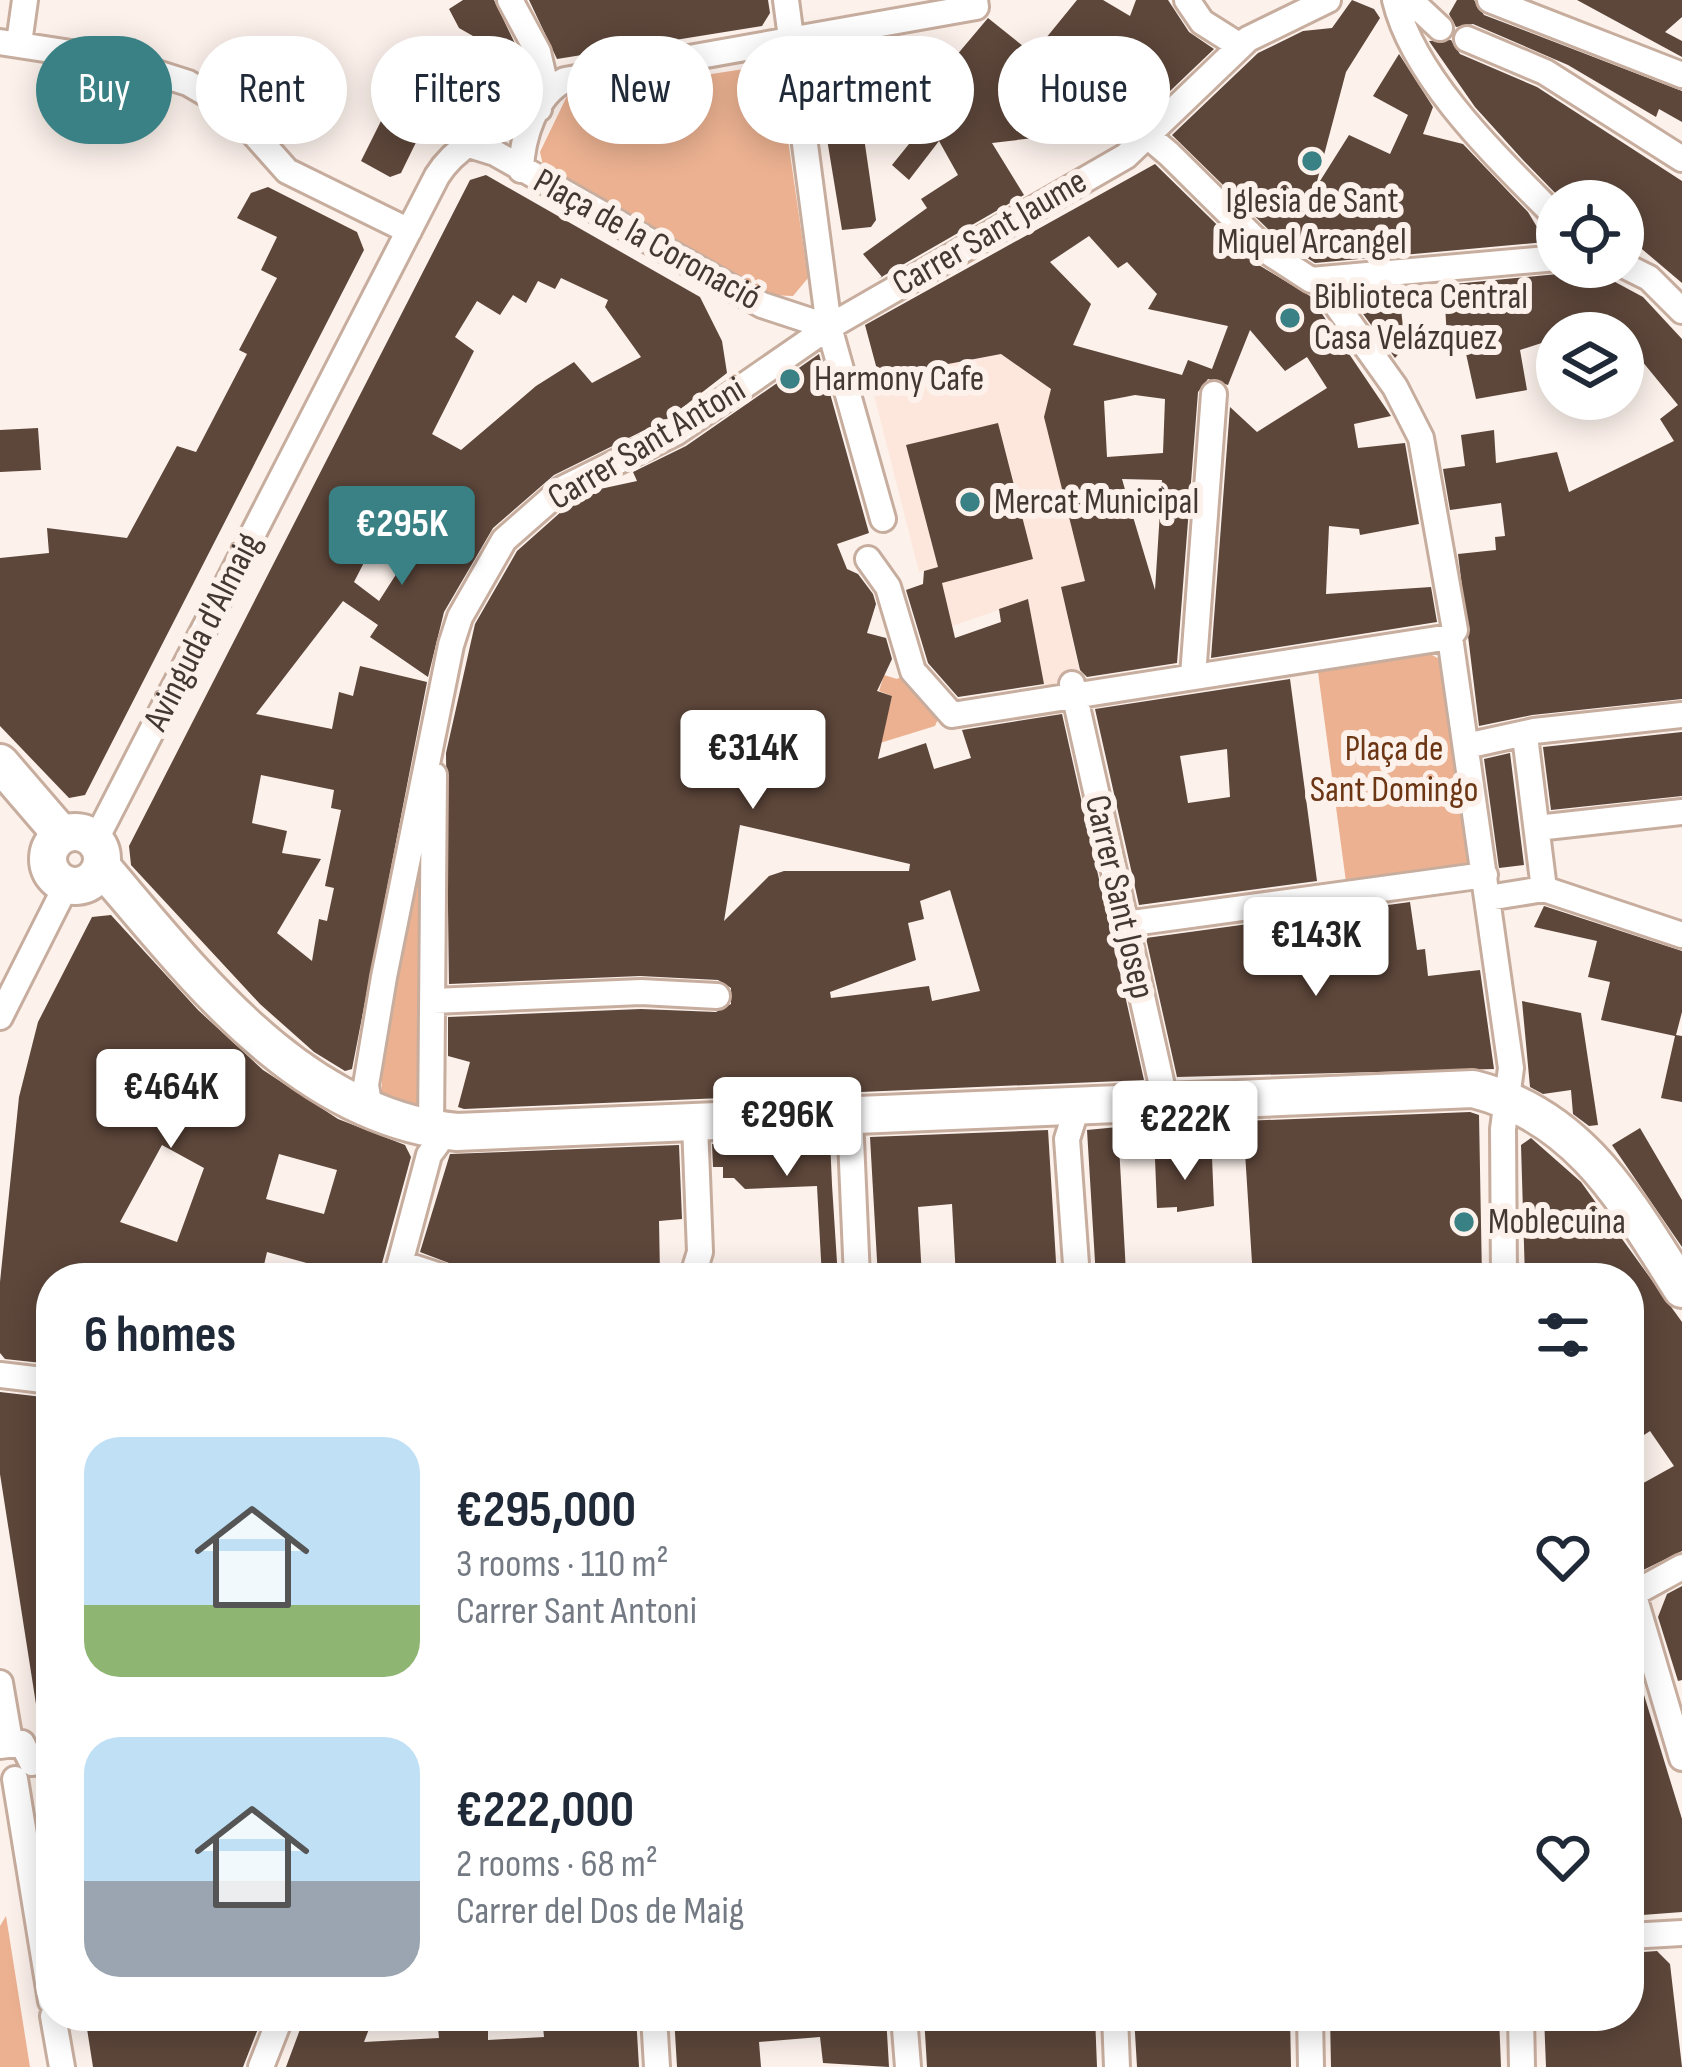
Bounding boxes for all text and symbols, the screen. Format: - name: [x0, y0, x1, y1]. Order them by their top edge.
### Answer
- chip: Buy: [36, 36, 172, 144]
- chip: Rent: [196, 36, 347, 144]
- chip: Filters: [371, 36, 543, 144]
- chip: New: [567, 36, 713, 144]
- chip: Apartment: [737, 36, 974, 144]
- chip: House: [998, 36, 1170, 144]
- marker: Iglesia de Sant Miquel Arcangel: [1299, 148, 1325, 174]
- street label: Plaça de la Coronació: [526, 160, 768, 320]
- street label: Carrer Sant Jaume: [885, 160, 1095, 306]
- place label: Iglesia de Sant Miquel Arcangel: [1217, 180, 1407, 264]
- map controls: [1536, 180, 1644, 420]
- button: locate: [1536, 180, 1644, 288]
- place label: Biblioteca Central Casa Velázquez: [1314, 276, 1528, 360]
- marker: Biblioteca Central Casa Velázquez: [1277, 305, 1303, 331]
- button: layers: [1536, 312, 1644, 420]
- place label: Harmony Cafe: [814, 358, 984, 401]
- marker: Harmony Cafe: [777, 366, 803, 392]
- street label: Carrer Sant Antoni: [541, 368, 753, 520]
- place label: Mercat Municipal: [994, 481, 1199, 524]
- pin: €295K: [318, 486, 486, 588]
- marker: Mercat Municipal: [957, 489, 983, 515]
- text: €295K: [356, 501, 448, 548]
- street label: Avinguda d'Almaig: [134, 526, 271, 739]
- pin: €314K: [669, 710, 837, 812]
- text: €314K: [707, 725, 799, 772]
- park label: Plaça de Sant Domingo: [1310, 728, 1478, 812]
- street label: Carrer Sant Josep: [1075, 791, 1163, 1003]
- pin: €143K: [1232, 897, 1400, 999]
- text: €143K: [1271, 912, 1361, 959]
- pin: €464K: [87, 1049, 255, 1151]
- text: €464K: [123, 1064, 219, 1111]
- pin: €296K: [703, 1077, 871, 1179]
- pin: €222K: [1101, 1081, 1269, 1183]
- text: €296K: [740, 1092, 834, 1139]
- text: €222K: [1139, 1096, 1231, 1143]
- place label: Moblecuina: [1488, 1201, 1626, 1244]
- marker: Moblecuina: [1451, 1209, 1477, 1235]
- icon: filters: [1530, 1302, 1596, 1368]
- text: 6 homes: [84, 1305, 236, 1366]
- text: €295,000: [456, 1480, 636, 1541]
- icon: home: [180, 1485, 324, 1629]
- icon: heart: [1530, 1524, 1596, 1590]
- text: 3 rooms · 110 m²: [456, 1541, 669, 1588]
- text: Carrer Sant Antoni: [456, 1588, 697, 1635]
- text: €222,000: [456, 1780, 634, 1841]
- icon: home: [180, 1785, 324, 1929]
- icon: heart: [1530, 1824, 1596, 1890]
- text: 2 rooms · 68 m²: [456, 1841, 658, 1888]
- text: Carrer del Dos de Maig: [456, 1888, 744, 1935]

